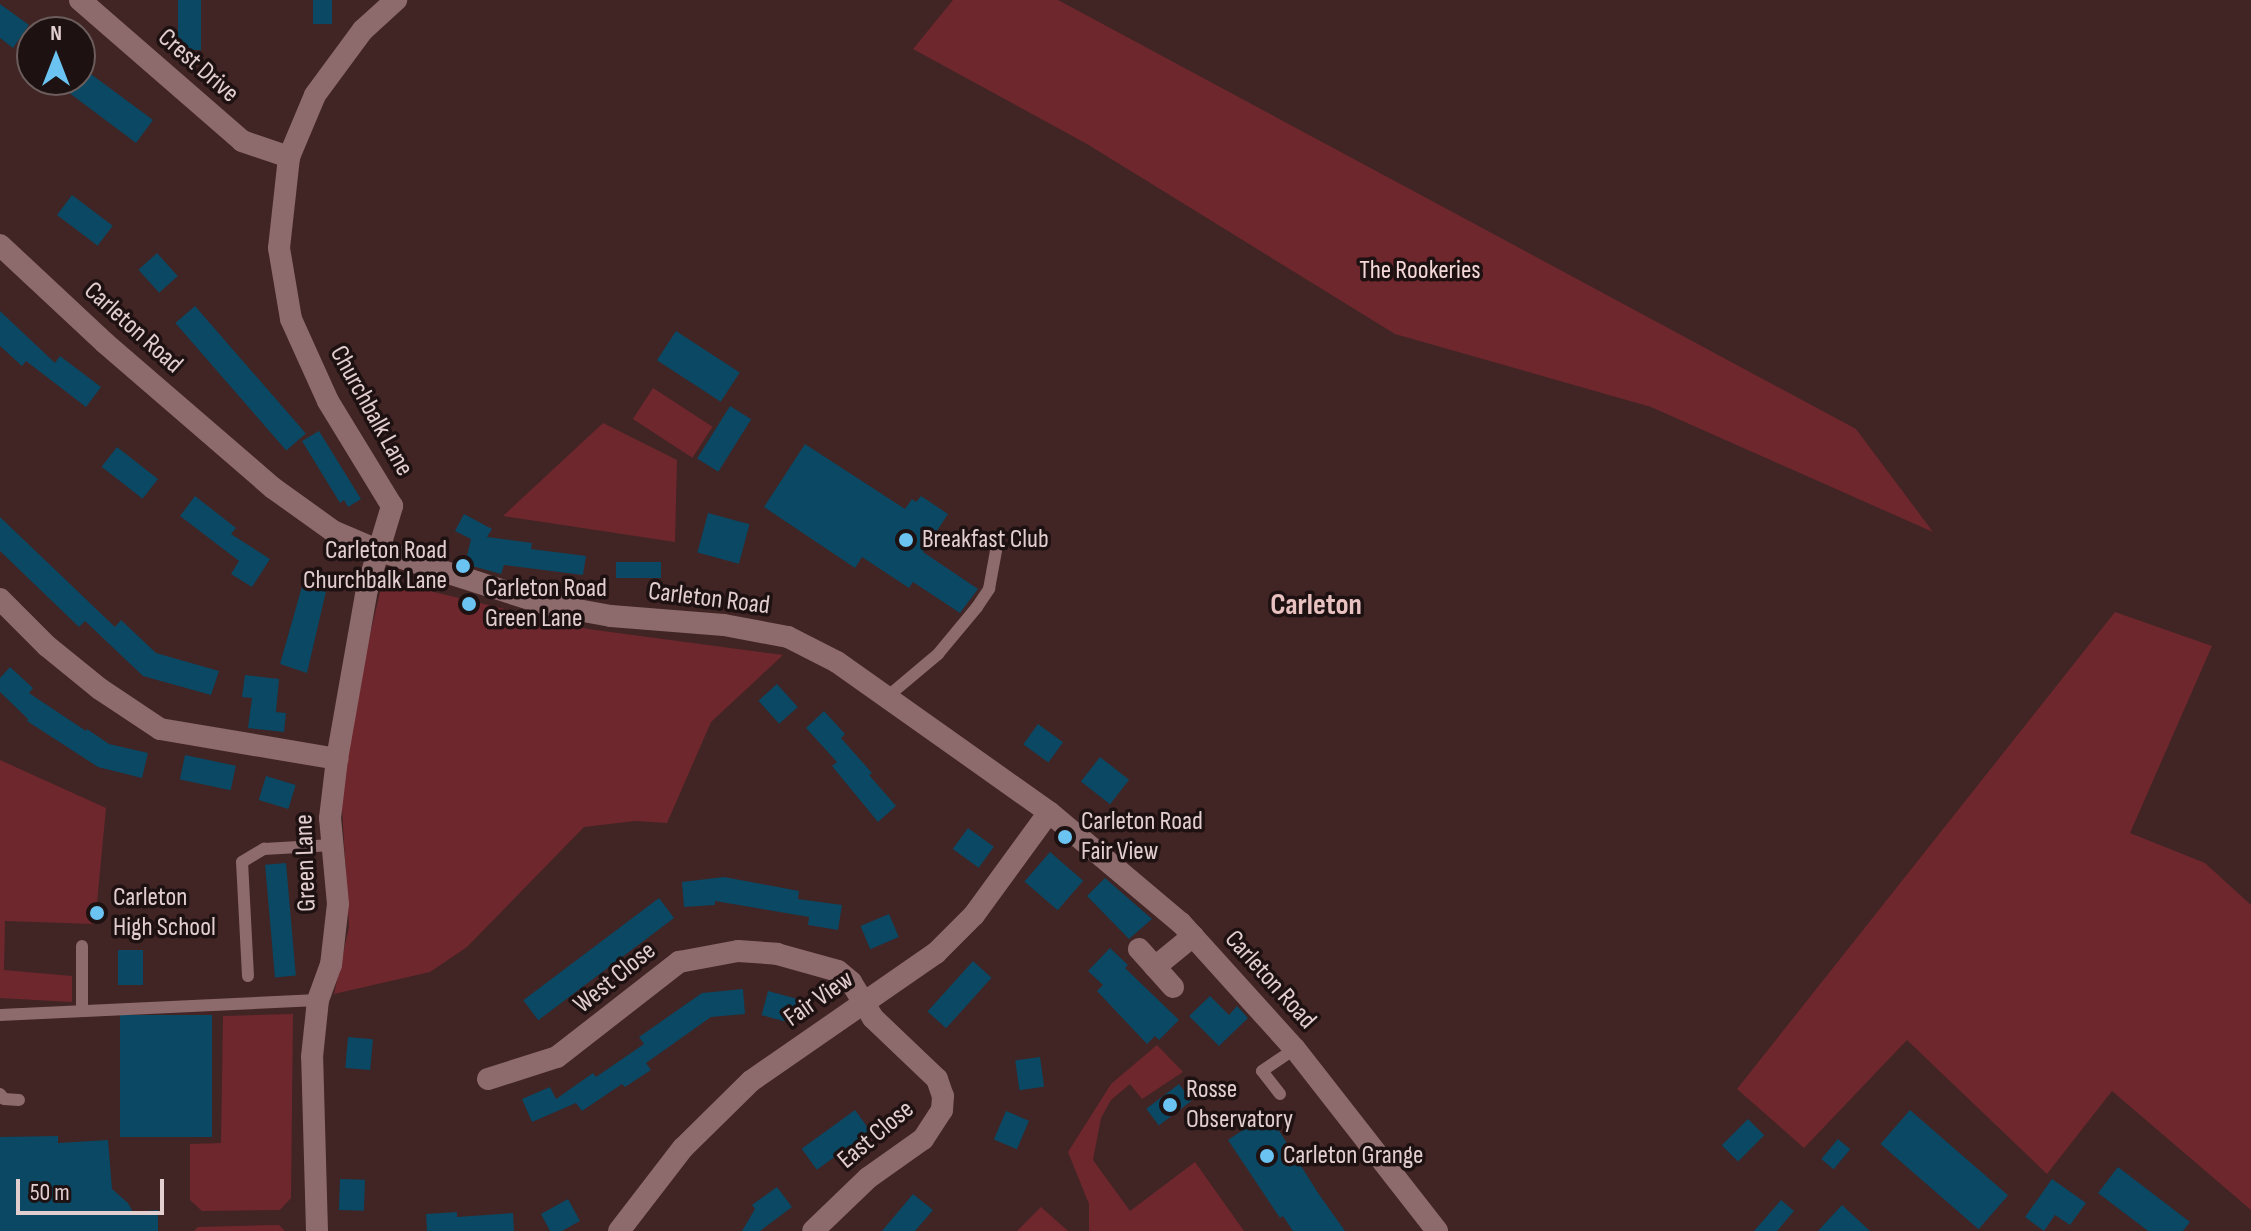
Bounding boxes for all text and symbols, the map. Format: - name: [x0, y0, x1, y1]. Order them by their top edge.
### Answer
- north arrow: [16, 16, 96, 96]
- text: N: [50, 20, 62, 47]
- street label: Crest Drive: [151, 22, 245, 110]
- park label: The Rookeries: [1359, 255, 1481, 287]
- street label: Carleton Road: [77, 276, 189, 380]
- street label: Churchbalk Lane: [322, 340, 420, 482]
- place label: Breakfast Club: [922, 524, 1049, 556]
- marker: Breakfast Club: [897, 531, 915, 549]
- place label: Carleton Road Churchbalk Lane: [303, 535, 447, 596]
- marker: Carleton Road Churchbalk Lane: [454, 557, 472, 575]
- place label: Carleton Road Green Lane: [485, 573, 607, 634]
- street label: Carleton Road: [647, 576, 771, 622]
- district label: Carleton: [1270, 587, 1362, 623]
- marker: Carleton Road Green Lane: [460, 595, 478, 613]
- place label: Carleton Road Fair View: [1081, 806, 1203, 868]
- street label: Green Lane: [289, 814, 323, 912]
- marker: Carleton Road Fair View: [1056, 828, 1074, 846]
- place label: Carleton High School: [113, 882, 216, 944]
- marker: Carleton High School: [88, 904, 106, 922]
- street label: Carleton Road: [1218, 924, 1322, 1036]
- street label: West Close: [568, 936, 662, 1020]
- street label: Fair View: [778, 964, 860, 1034]
- place label: Rosse Observatory: [1186, 1074, 1293, 1136]
- street label: East Close: [832, 1094, 920, 1176]
- marker: Rosse Observatory: [1161, 1096, 1179, 1114]
- place label: Carleton Grange: [1283, 1140, 1424, 1172]
- marker: Carleton Grange: [1258, 1147, 1276, 1165]
- scale bar: [20, 1163, 168, 1213]
- text: 50 m: [30, 1178, 70, 1207]

